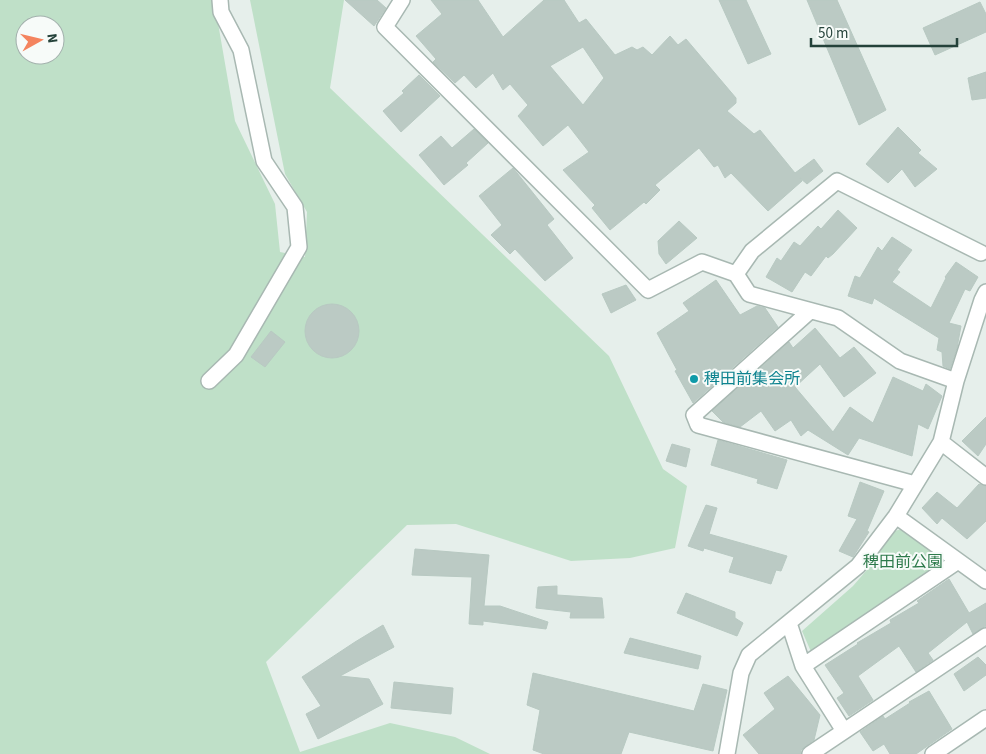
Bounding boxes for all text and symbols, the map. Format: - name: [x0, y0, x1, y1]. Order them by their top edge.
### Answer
- north arrow: [15, 15, 65, 65]
- scale bar: [811, 15, 957, 47]
- text: 50 m: [818, 23, 848, 44]
- text: N: [41, 32, 62, 44]
- place label: 稗田前集会所: [704, 368, 800, 390]
- marker: 稗田前集会所: [688, 373, 700, 385]
- park label: 稗田前公園: [863, 551, 943, 573]

